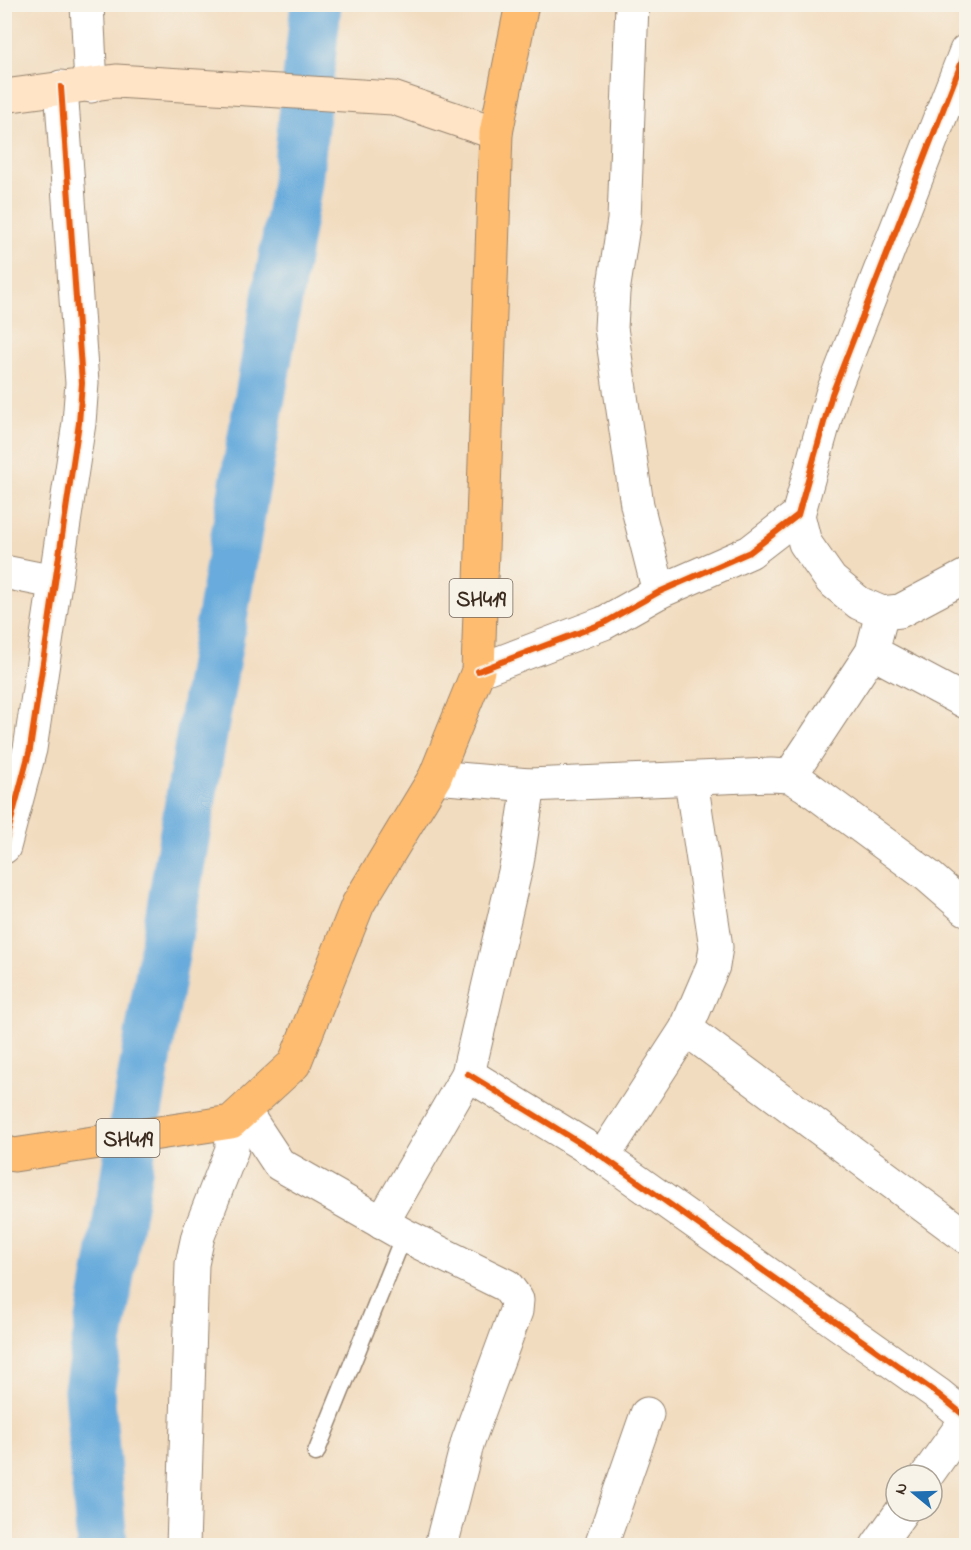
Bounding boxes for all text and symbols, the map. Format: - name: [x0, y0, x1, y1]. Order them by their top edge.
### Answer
- road number: SH419: [450, 579, 512, 617]
- road number: SH419: [96, 1119, 160, 1157]
- north arrow: [884, 1463, 944, 1523]
- text: N: [889, 1480, 915, 1498]

